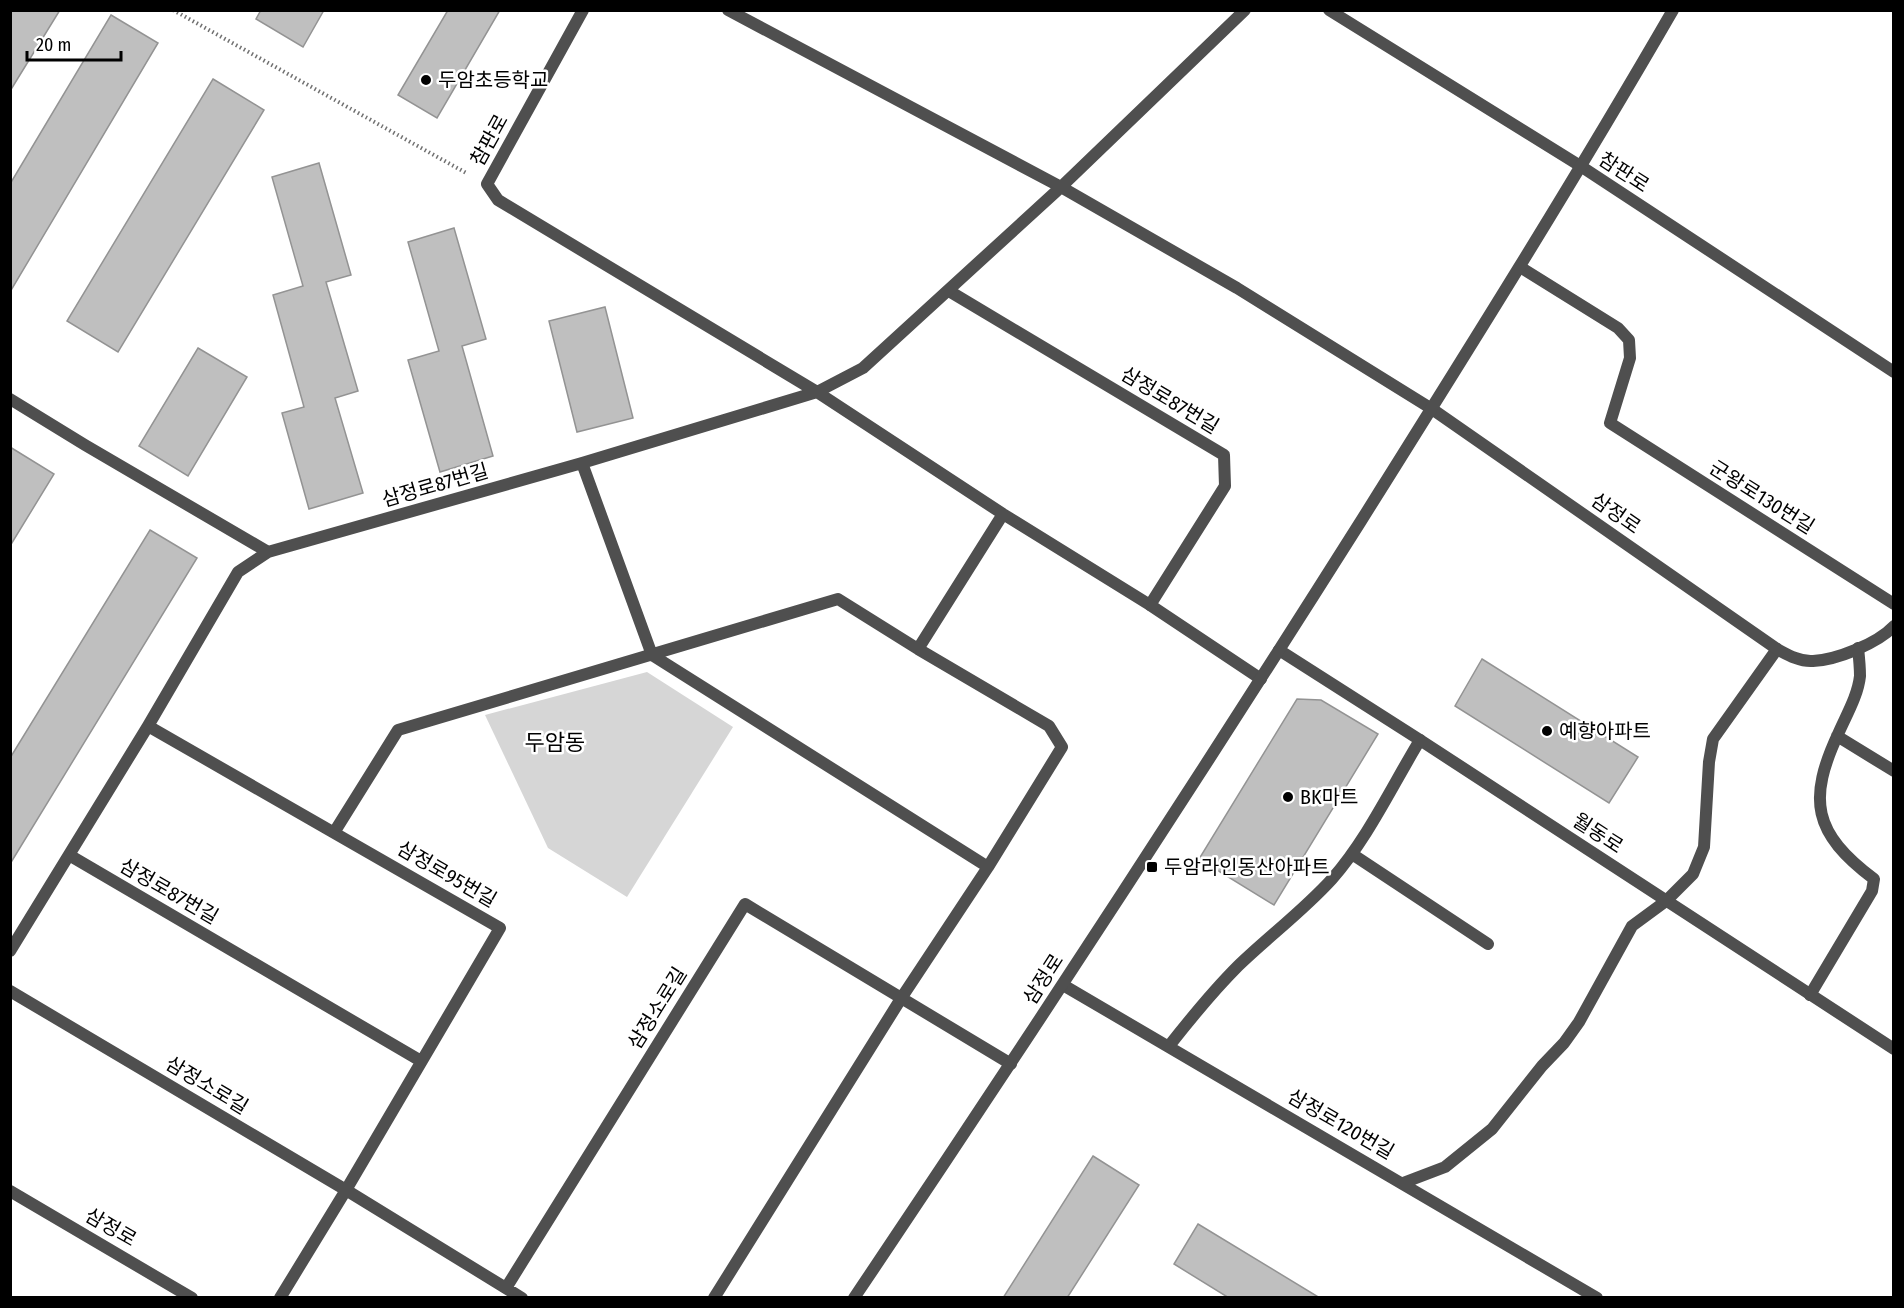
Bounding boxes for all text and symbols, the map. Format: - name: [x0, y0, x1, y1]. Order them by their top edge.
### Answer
- scale bar: [27, 24, 122, 62]
- text: 20 m: [36, 34, 71, 56]
- place label: 두암초등학교: [438, 68, 548, 92]
- marker: 두암초등학교: [419, 73, 433, 87]
- street label: 참판로: [465, 110, 513, 170]
- street label: 참판로: [1594, 147, 1654, 197]
- street label: 삼정로87번길: [1117, 361, 1223, 439]
- street label: 군왕로130번길: [1705, 455, 1819, 539]
- street label: 삼정로87번길: [379, 458, 491, 512]
- street label: 삼정로: [1587, 487, 1645, 539]
- place label: 예향아파트: [1559, 719, 1651, 743]
- marker: 예향아파트: [1540, 724, 1554, 738]
- district label: 두암동: [525, 729, 585, 756]
- place label: BK마트: [1300, 785, 1358, 809]
- marker: BK마트: [1281, 790, 1295, 804]
- street label: 월동로: [1568, 808, 1628, 858]
- street label: 삼정로95번길: [393, 836, 501, 912]
- street label: 삼정로87번길: [115, 853, 223, 929]
- place label: 두암라인동산아파트: [1164, 855, 1330, 879]
- marker: 두암라인동산아파트: [1145, 860, 1159, 874]
- street label: 삼정로: [1018, 949, 1068, 1009]
- street label: 삼정소로길: [622, 963, 692, 1053]
- street label: 삼정소로길: [161, 1051, 253, 1119]
- street label: 삼정로120번길: [1283, 1084, 1399, 1164]
- street label: 삼정로: [81, 1203, 141, 1251]

